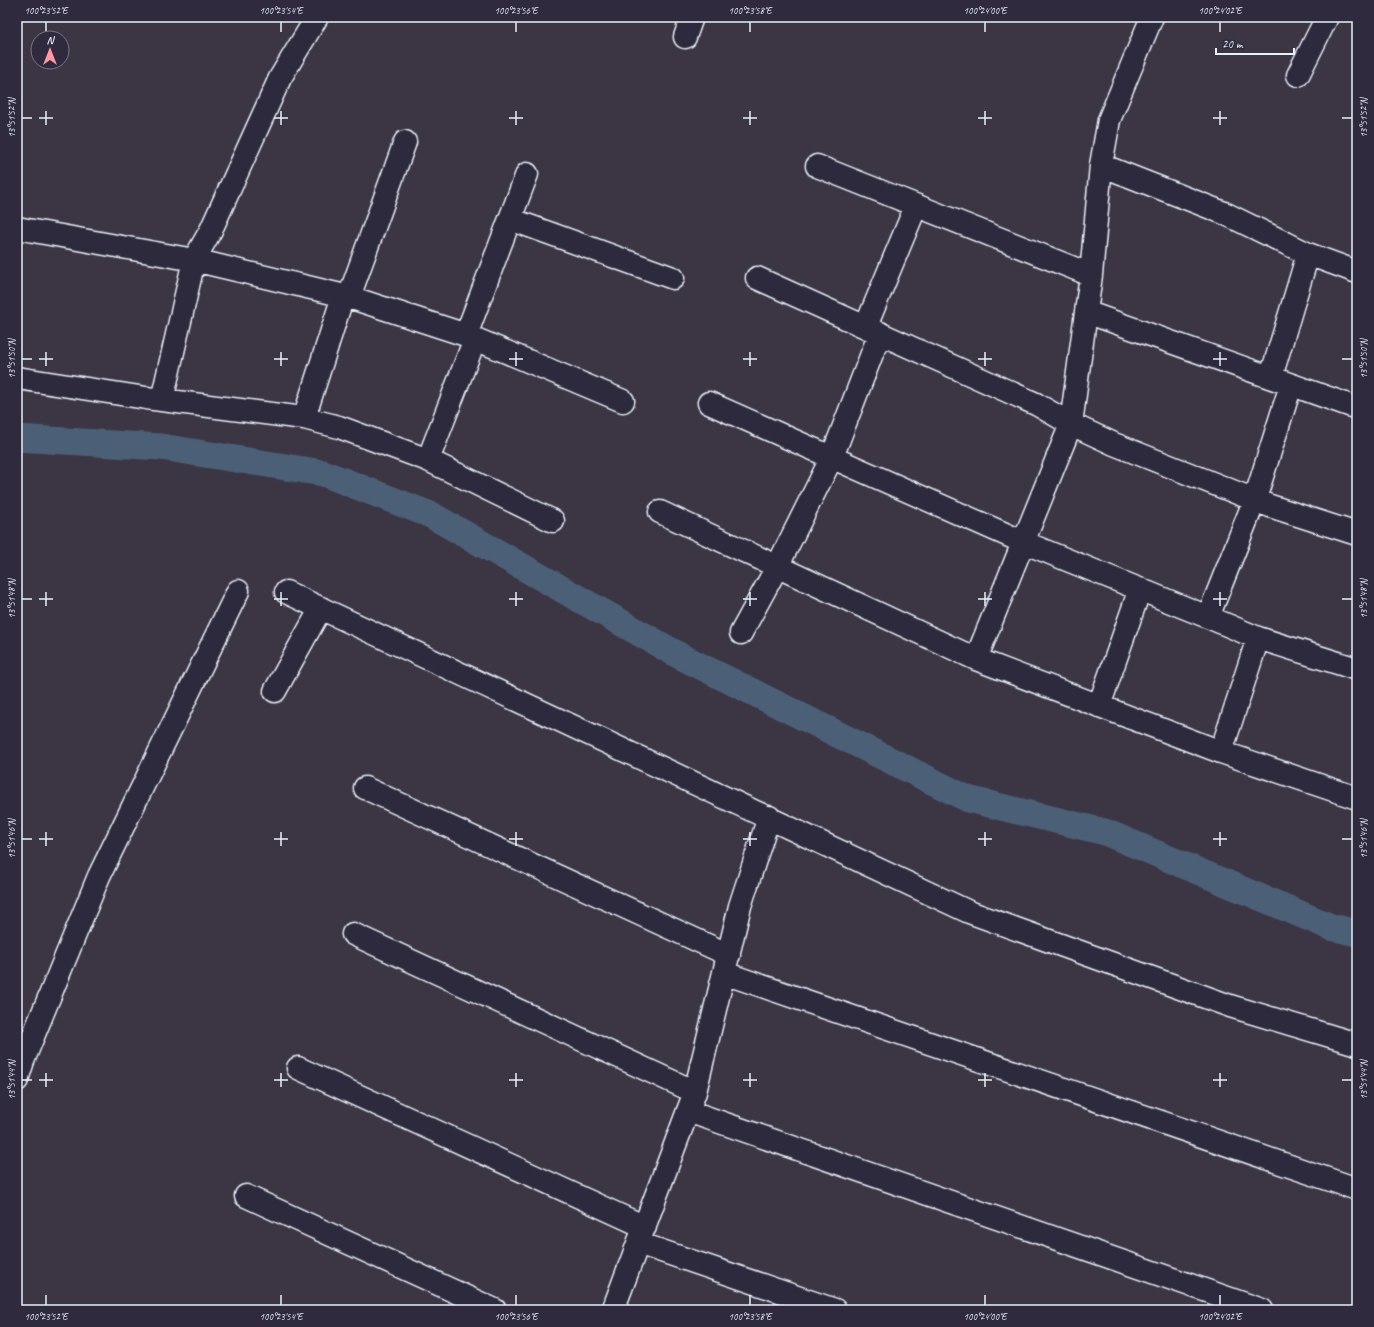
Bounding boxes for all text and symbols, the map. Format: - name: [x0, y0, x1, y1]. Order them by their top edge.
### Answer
- text: 100°23'52"E: [24, 4, 69, 17]
- text: 100°23'54"E: [259, 4, 304, 17]
- text: 100°23'56"E: [494, 4, 539, 17]
- text: 100°23'58"E: [728, 4, 773, 17]
- text: 100°24'00"E: [963, 4, 1008, 17]
- text: 100°24'02"E: [1198, 4, 1243, 17]
- north arrow: [30, 30, 70, 70]
- scale bar: [1216, 30, 1294, 56]
- text: N: [47, 33, 56, 47]
- text: 20 m: [1222, 36, 1244, 52]
- text: 13°51'52"N: [5, 96, 18, 138]
- text: 13°51'52"N: [1357, 96, 1370, 138]
- text: 13°51'50"N: [5, 337, 18, 379]
- text: 13°51'50"N: [1357, 337, 1370, 379]
- text: 13°51'48"N: [5, 577, 18, 619]
- text: 13°51'48"N: [1357, 577, 1370, 619]
- text: 13°51'46"N: [5, 817, 18, 859]
- text: 13°51'46"N: [1357, 817, 1370, 859]
- text: 13°51'44"N: [5, 1058, 18, 1100]
- text: 13°51'44"N: [1357, 1058, 1370, 1100]
- text: 100°23'52"E: [24, 1310, 69, 1323]
- text: 100°23'54"E: [259, 1310, 304, 1323]
- text: 100°23'56"E: [494, 1310, 539, 1323]
- text: 100°23'58"E: [728, 1310, 773, 1323]
- text: 100°24'00"E: [963, 1310, 1008, 1323]
- text: 100°24'02"E: [1198, 1310, 1243, 1323]

